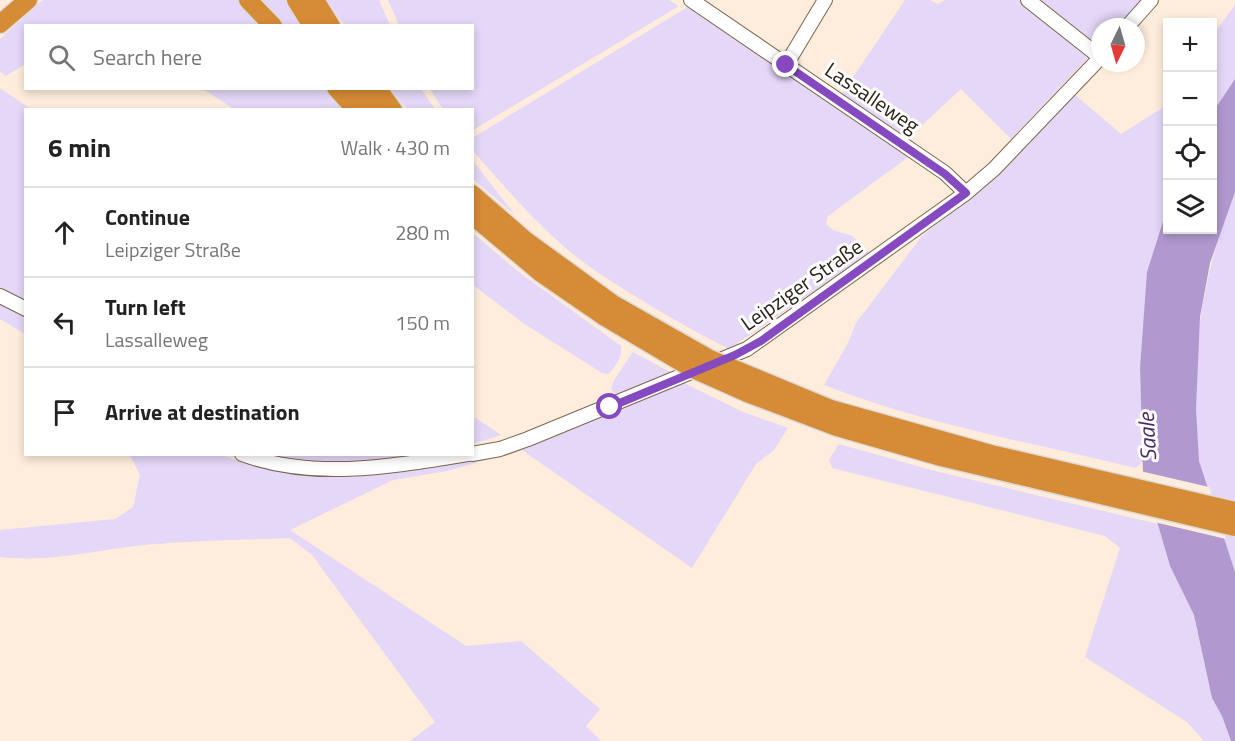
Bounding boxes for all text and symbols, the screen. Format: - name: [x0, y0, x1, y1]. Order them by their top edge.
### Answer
- north arrow: [1091, 18, 1145, 72]
- map controls: [1163, 18, 1217, 234]
- button: +: [1163, 18, 1217, 72]
- search box: [24, 24, 474, 90]
- text: Search here: [93, 40, 202, 74]
- icon: search: [45, 41, 78, 74]
- route end: [772, 51, 798, 77]
- street label: Lassalleweg: [819, 54, 926, 141]
- button: −: [1163, 72, 1217, 126]
- button: locate: [1163, 126, 1217, 180]
- text: 6 min: [48, 128, 111, 167]
- text: Walk · 430 m: [341, 132, 450, 163]
- button: layers: [1163, 180, 1217, 234]
- text: Continue: [105, 200, 190, 234]
- icon: ahead: [48, 216, 81, 249]
- text: 280 m: [395, 217, 450, 248]
- street label: Leipziger Straße: [734, 230, 869, 338]
- text: Leipziger Straße: [105, 234, 241, 265]
- text: Turn left: [105, 290, 186, 324]
- icon: left: [48, 306, 81, 339]
- text: 150 m: [395, 307, 450, 338]
- text: Lassalleweg: [105, 324, 208, 355]
- route start: [596, 393, 622, 419]
- text: Arrive at destination: [105, 395, 300, 429]
- icon: arrive: [48, 396, 81, 429]
- water label: Saale: [1129, 410, 1165, 462]

